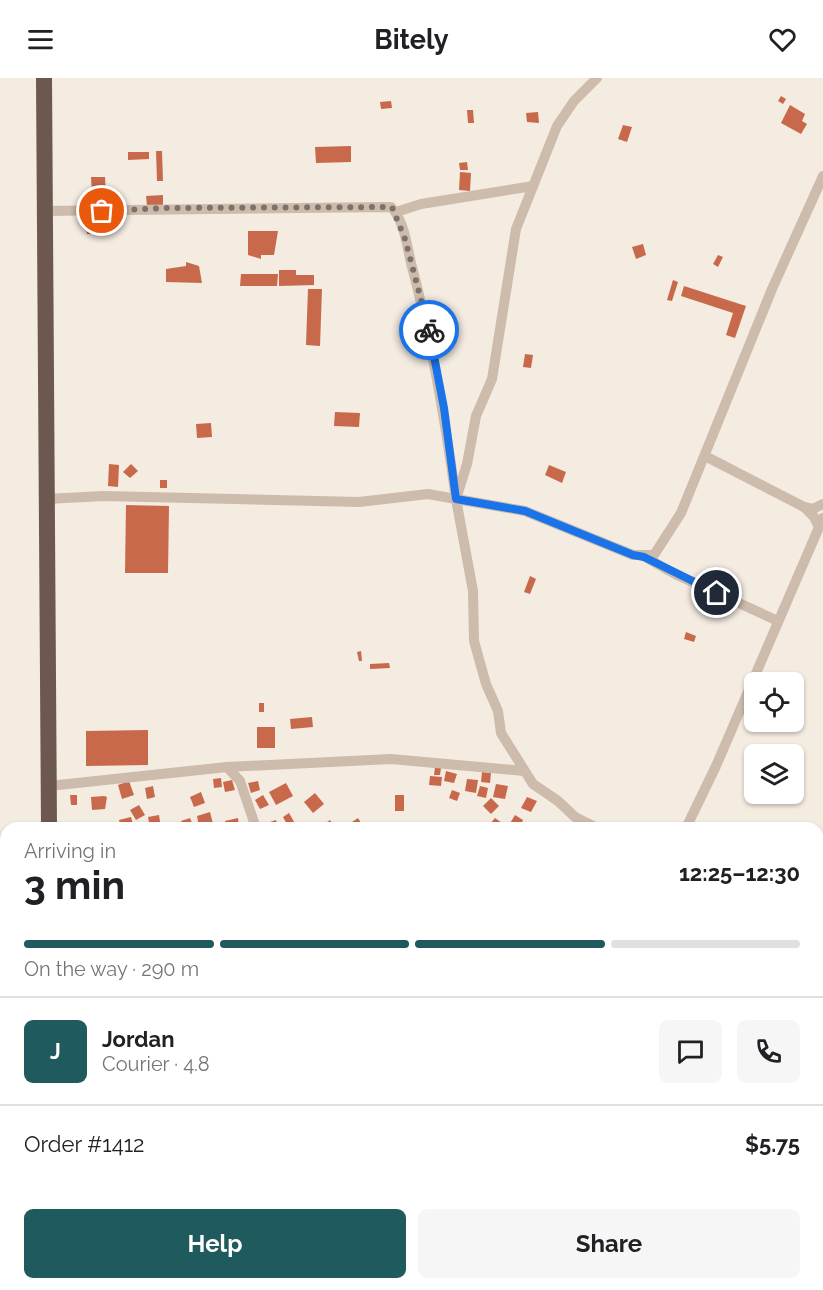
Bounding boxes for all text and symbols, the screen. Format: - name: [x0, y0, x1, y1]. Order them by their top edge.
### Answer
- icon: menu: [24, 23, 57, 56]
- icon: heart: [766, 23, 799, 56]
- text: Bitely: [374, 24, 449, 55]
- pin: [76, 185, 127, 236]
- icon: bag: [85, 194, 118, 227]
- courier: [399, 300, 459, 360]
- icon: bike: [413, 314, 446, 347]
- pin: [691, 567, 742, 618]
- icon: home: [700, 576, 733, 609]
- map controls: [744, 672, 804, 804]
- button: locate: [744, 672, 804, 732]
- button: layers: [744, 744, 804, 804]
- text: Arriving in: [24, 839, 116, 863]
- text: 12:25–12:30: [679, 860, 800, 886]
- text: 3 min: [24, 862, 125, 908]
- text: On the way · 290 m: [24, 957, 199, 981]
- button: chat: [659, 1020, 722, 1083]
- button: phone: [737, 1020, 800, 1083]
- text: Jordan: [102, 1026, 174, 1052]
- text: J: [50, 1038, 61, 1064]
- text: Courier · 4.8: [102, 1052, 210, 1076]
- text: Order #1412: [24, 1131, 145, 1157]
- text: $5.75: [745, 1131, 800, 1157]
- button: Help: [24, 1209, 406, 1278]
- button: Share: [418, 1209, 800, 1278]

